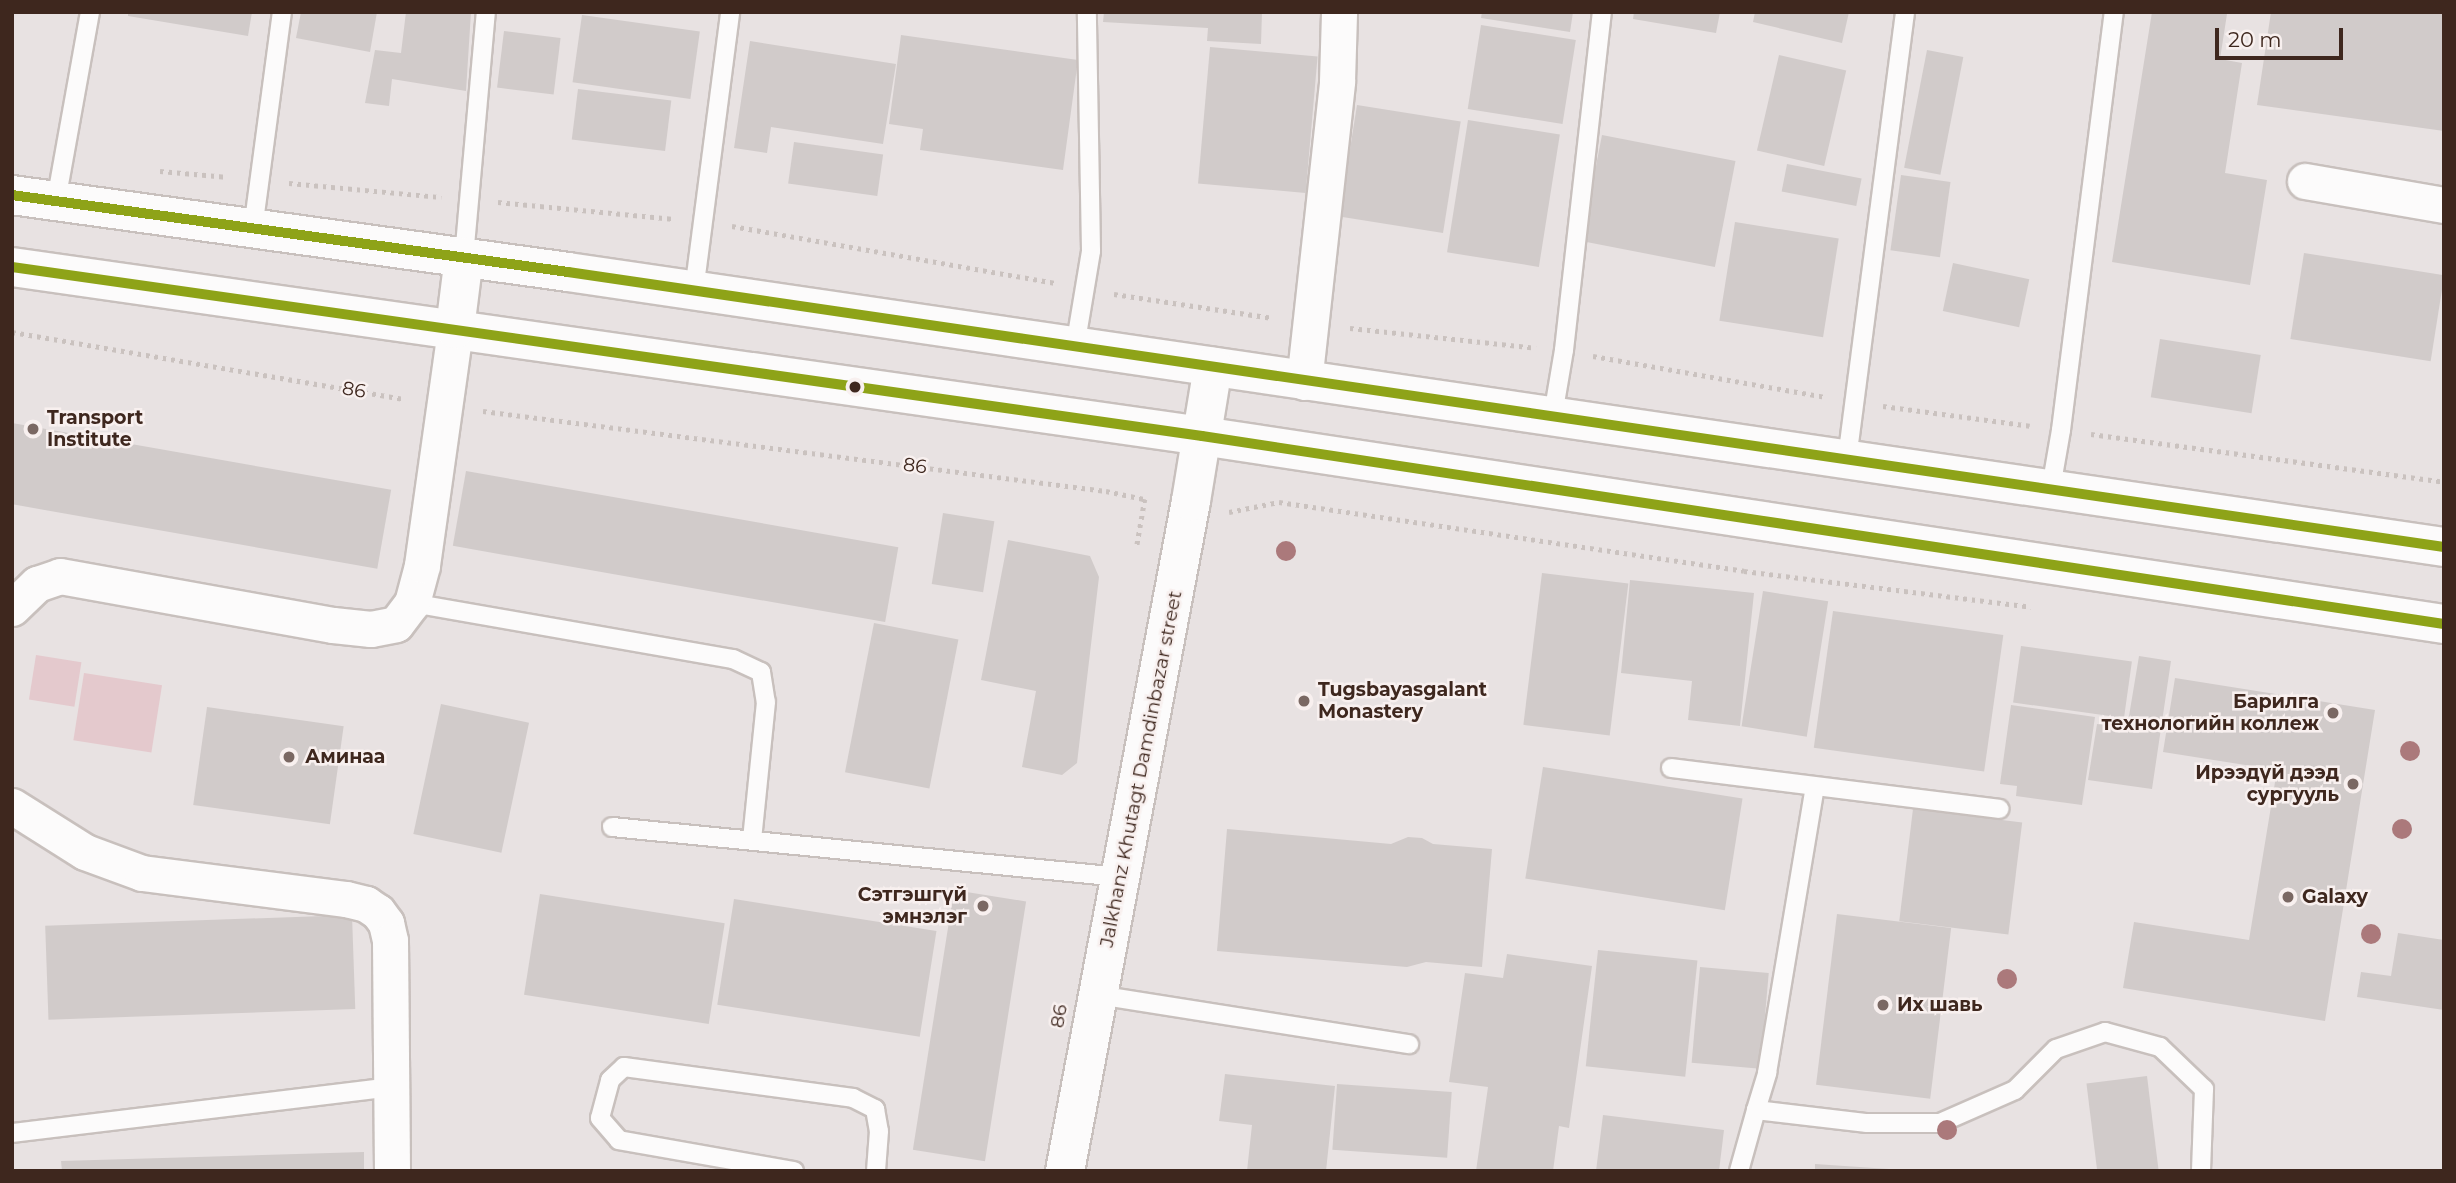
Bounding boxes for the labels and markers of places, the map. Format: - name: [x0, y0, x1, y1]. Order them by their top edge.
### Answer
- unlabelled marker: [848, 380, 862, 394]
- place label: Transport Institute: [47, 407, 143, 451]
- marker: Transport Institute: [25, 421, 41, 437]
- place label: Tugsbayasgalant Monastery: [1318, 679, 1487, 723]
- place label: Барилга технологийн коллеж: [2101, 691, 2319, 735]
- marker: Tugsbayasgalant Monastery: [1296, 693, 1312, 709]
- marker: Барилга технологийн коллеж: [2325, 705, 2341, 721]
- place label: Аминаа: [305, 746, 385, 768]
- marker: Аминаа: [279, 747, 299, 767]
- place label: Ирээдүй дээд сургууль: [2195, 762, 2339, 806]
- marker: Ирээдүй дээд сургууль: [2345, 776, 2361, 792]
- place label: Сэтгэшгүй эмнэлэг: [858, 884, 967, 928]
- place label: Galaxy: [2302, 886, 2368, 908]
- marker: Galaxy: [2280, 889, 2296, 905]
- marker: Сэтгэшгүй эмнэлэг: [973, 896, 993, 916]
- place label: Их шавь: [1897, 994, 1982, 1016]
- marker: Их шавь: [1875, 997, 1891, 1013]

